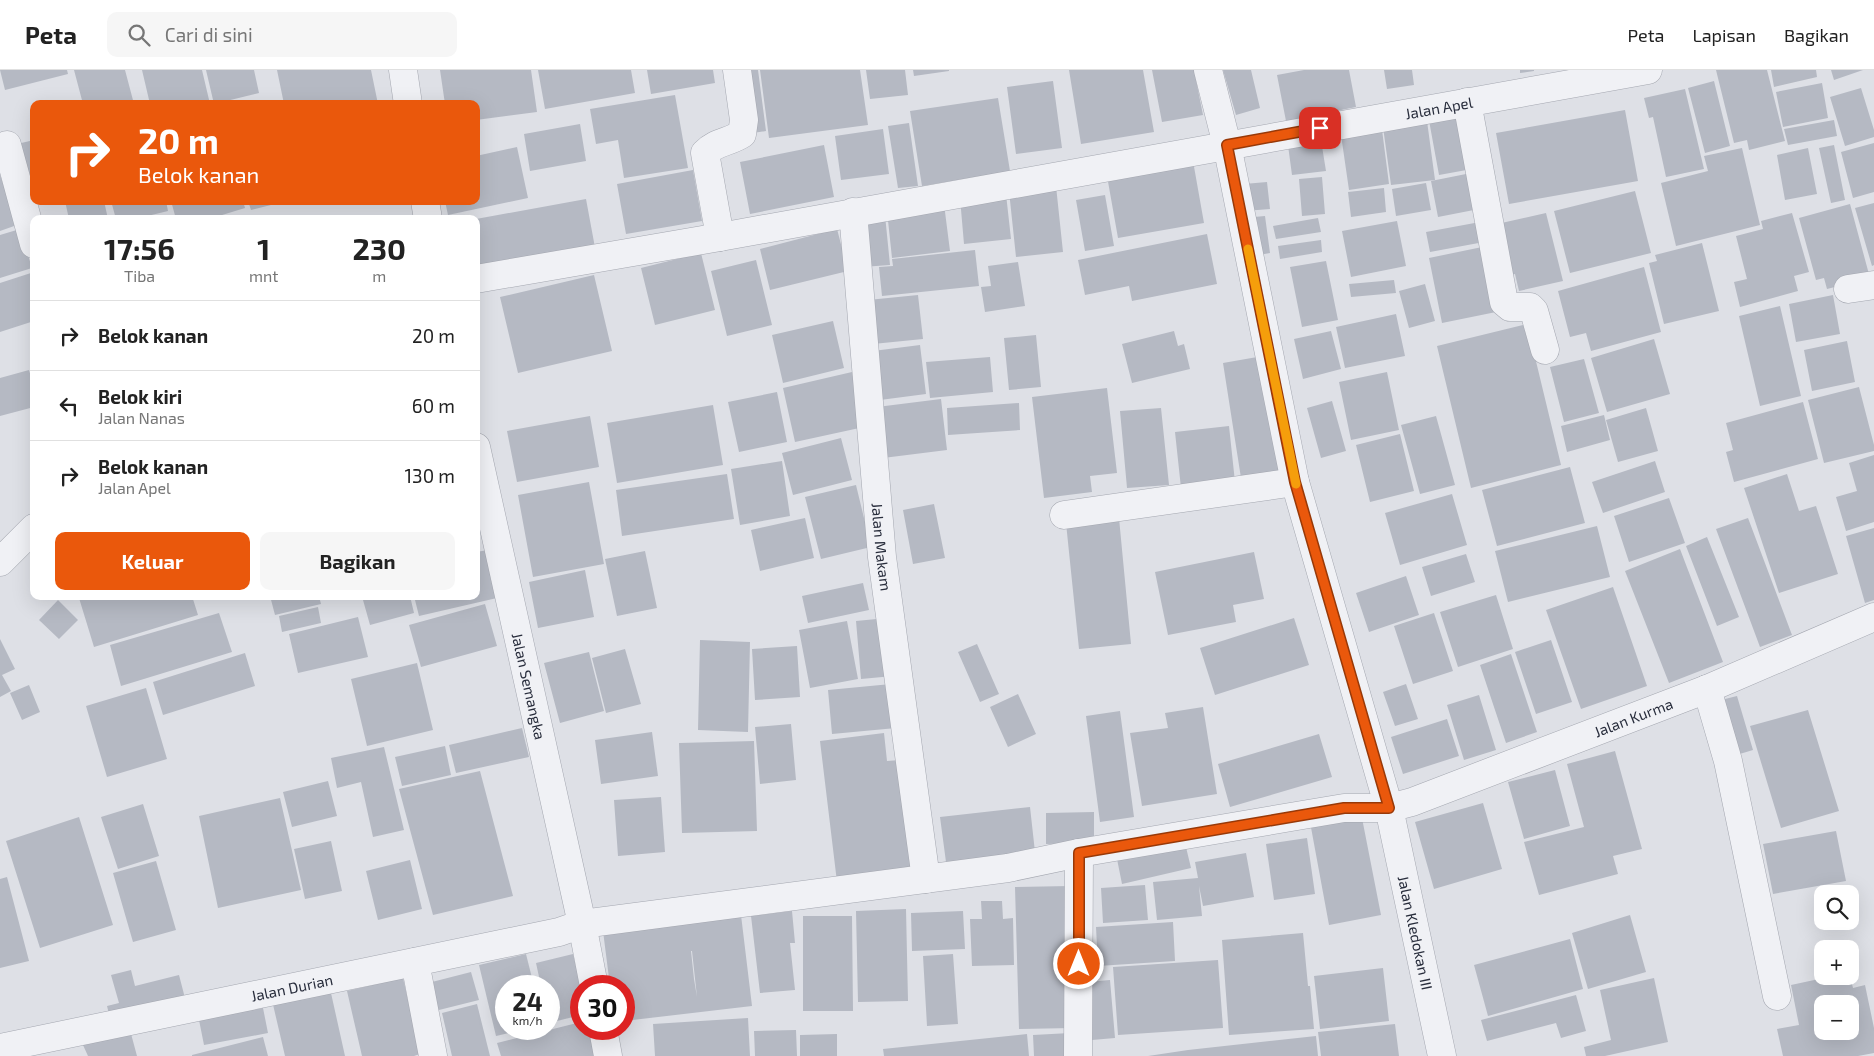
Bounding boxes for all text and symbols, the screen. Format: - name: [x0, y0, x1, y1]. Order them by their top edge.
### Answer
- search box: [107, 12, 457, 57]
- text: Peta: [25, 20, 77, 49]
- icon: search: [125, 21, 153, 49]
- text: Cari di sini: [165, 23, 253, 46]
- text: Peta: [1627, 24, 1664, 46]
- text: Lapisan: [1692, 24, 1756, 46]
- text: Bagikan: [1784, 24, 1849, 46]
- street label: Jalan Apel: [1404, 93, 1475, 123]
- pin: [1299, 107, 1341, 149]
- icon: arrive: [1306, 114, 1334, 142]
- text: 20 m: [138, 119, 219, 161]
- icon: right: [55, 120, 120, 185]
- text: Belok kanan: [138, 161, 259, 187]
- text: 17:56: [104, 230, 175, 266]
- text: 1: [257, 230, 270, 266]
- text: 230: [352, 230, 406, 266]
- text: Tiba: [124, 266, 155, 285]
- text: mnt: [249, 266, 278, 285]
- text: m: [372, 266, 386, 285]
- icon: right: [55, 322, 83, 350]
- text: Belok kanan: [98, 324, 208, 347]
- text: 20 m: [412, 324, 455, 347]
- text: Belok kiri: [98, 385, 182, 408]
- icon: left: [55, 392, 83, 420]
- text: 60 m: [412, 394, 455, 417]
- text: Jalan Nanas: [98, 408, 185, 427]
- text: Belok kanan: [98, 455, 208, 478]
- icon: right: [55, 462, 83, 490]
- text: 130 m: [405, 464, 455, 487]
- text: Jalan Apel: [98, 478, 171, 497]
- street label: Jalan Makam: [868, 502, 896, 592]
- button: Keluar: [55, 532, 250, 590]
- button: Bagikan: [260, 532, 455, 590]
- street label: Jalan Semangka: [509, 631, 550, 741]
- street label: Jalan Kurma: [1591, 694, 1675, 740]
- street label: Jalan Kledokan III: [1395, 874, 1437, 992]
- map controls: [1814, 885, 1859, 1040]
- button: search: [1814, 885, 1859, 930]
- position arrow: [1052, 937, 1104, 989]
- button: +: [1814, 940, 1859, 985]
- street label: Jalan Durian: [249, 970, 334, 1005]
- speed limit sign: 30: [570, 975, 635, 1040]
- text: 24: [512, 986, 543, 1016]
- button: −: [1814, 995, 1859, 1040]
- text: km/h: [513, 1013, 542, 1027]

